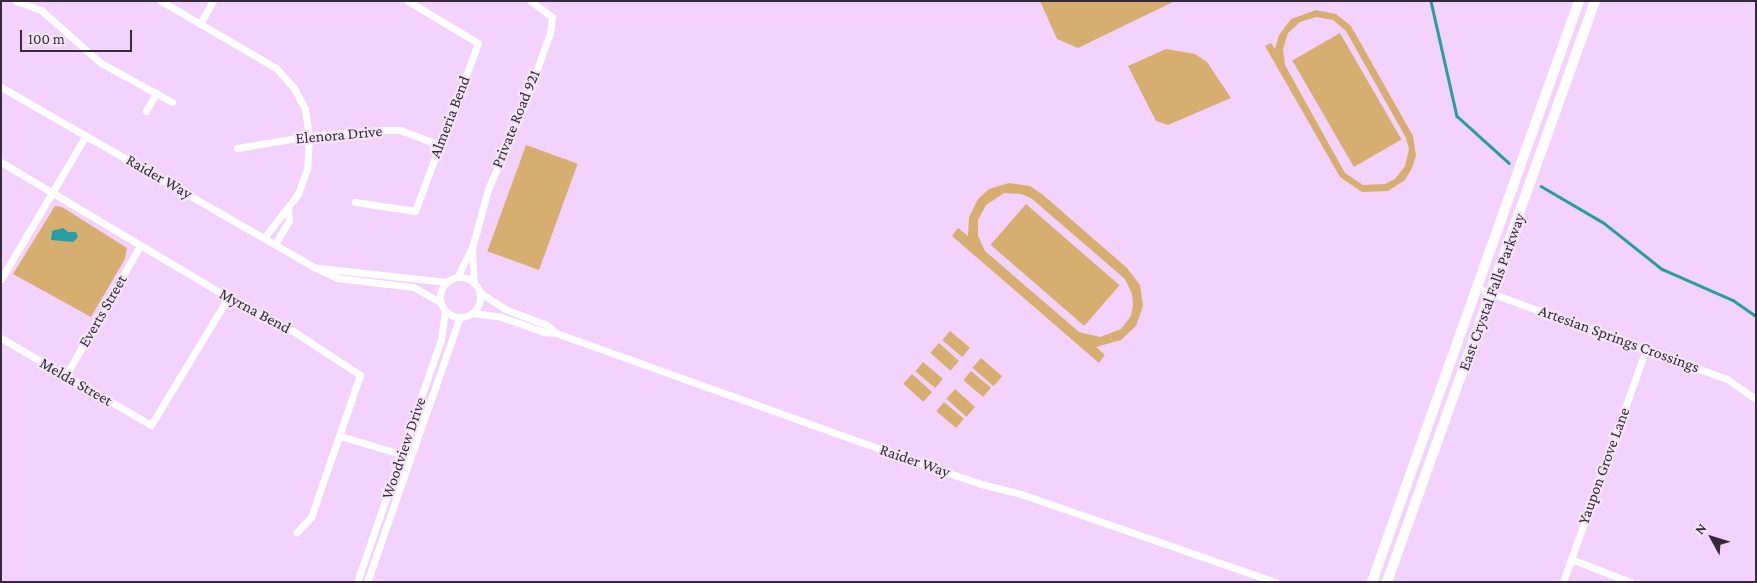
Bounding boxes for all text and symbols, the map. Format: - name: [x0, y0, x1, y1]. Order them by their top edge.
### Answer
- scale bar: [22, 20, 135, 52]
- text: 100 m: [28, 31, 65, 47]
- street label: Private Road 921: [488, 67, 544, 171]
- street label: Almeria Bend: [426, 73, 474, 161]
- street label: Elenora Drive: [295, 122, 383, 148]
- street label: Raider Way: [123, 150, 195, 204]
- street label: East Crystal Falls Parkway: [1455, 211, 1529, 373]
- street label: Everts Street: [75, 271, 131, 351]
- street label: Myrna Bend: [216, 284, 294, 338]
- street label: Artesian Springs Crossings: [1536, 301, 1702, 377]
- street label: Melda Street: [36, 353, 116, 411]
- street label: Woodview Drive: [378, 395, 430, 501]
- street label: Yaupon Grove Lane: [1574, 405, 1634, 527]
- street label: Raider Way: [877, 440, 953, 482]
- north arrow: [1687, 513, 1737, 563]
- text: N: [1691, 520, 1710, 537]

